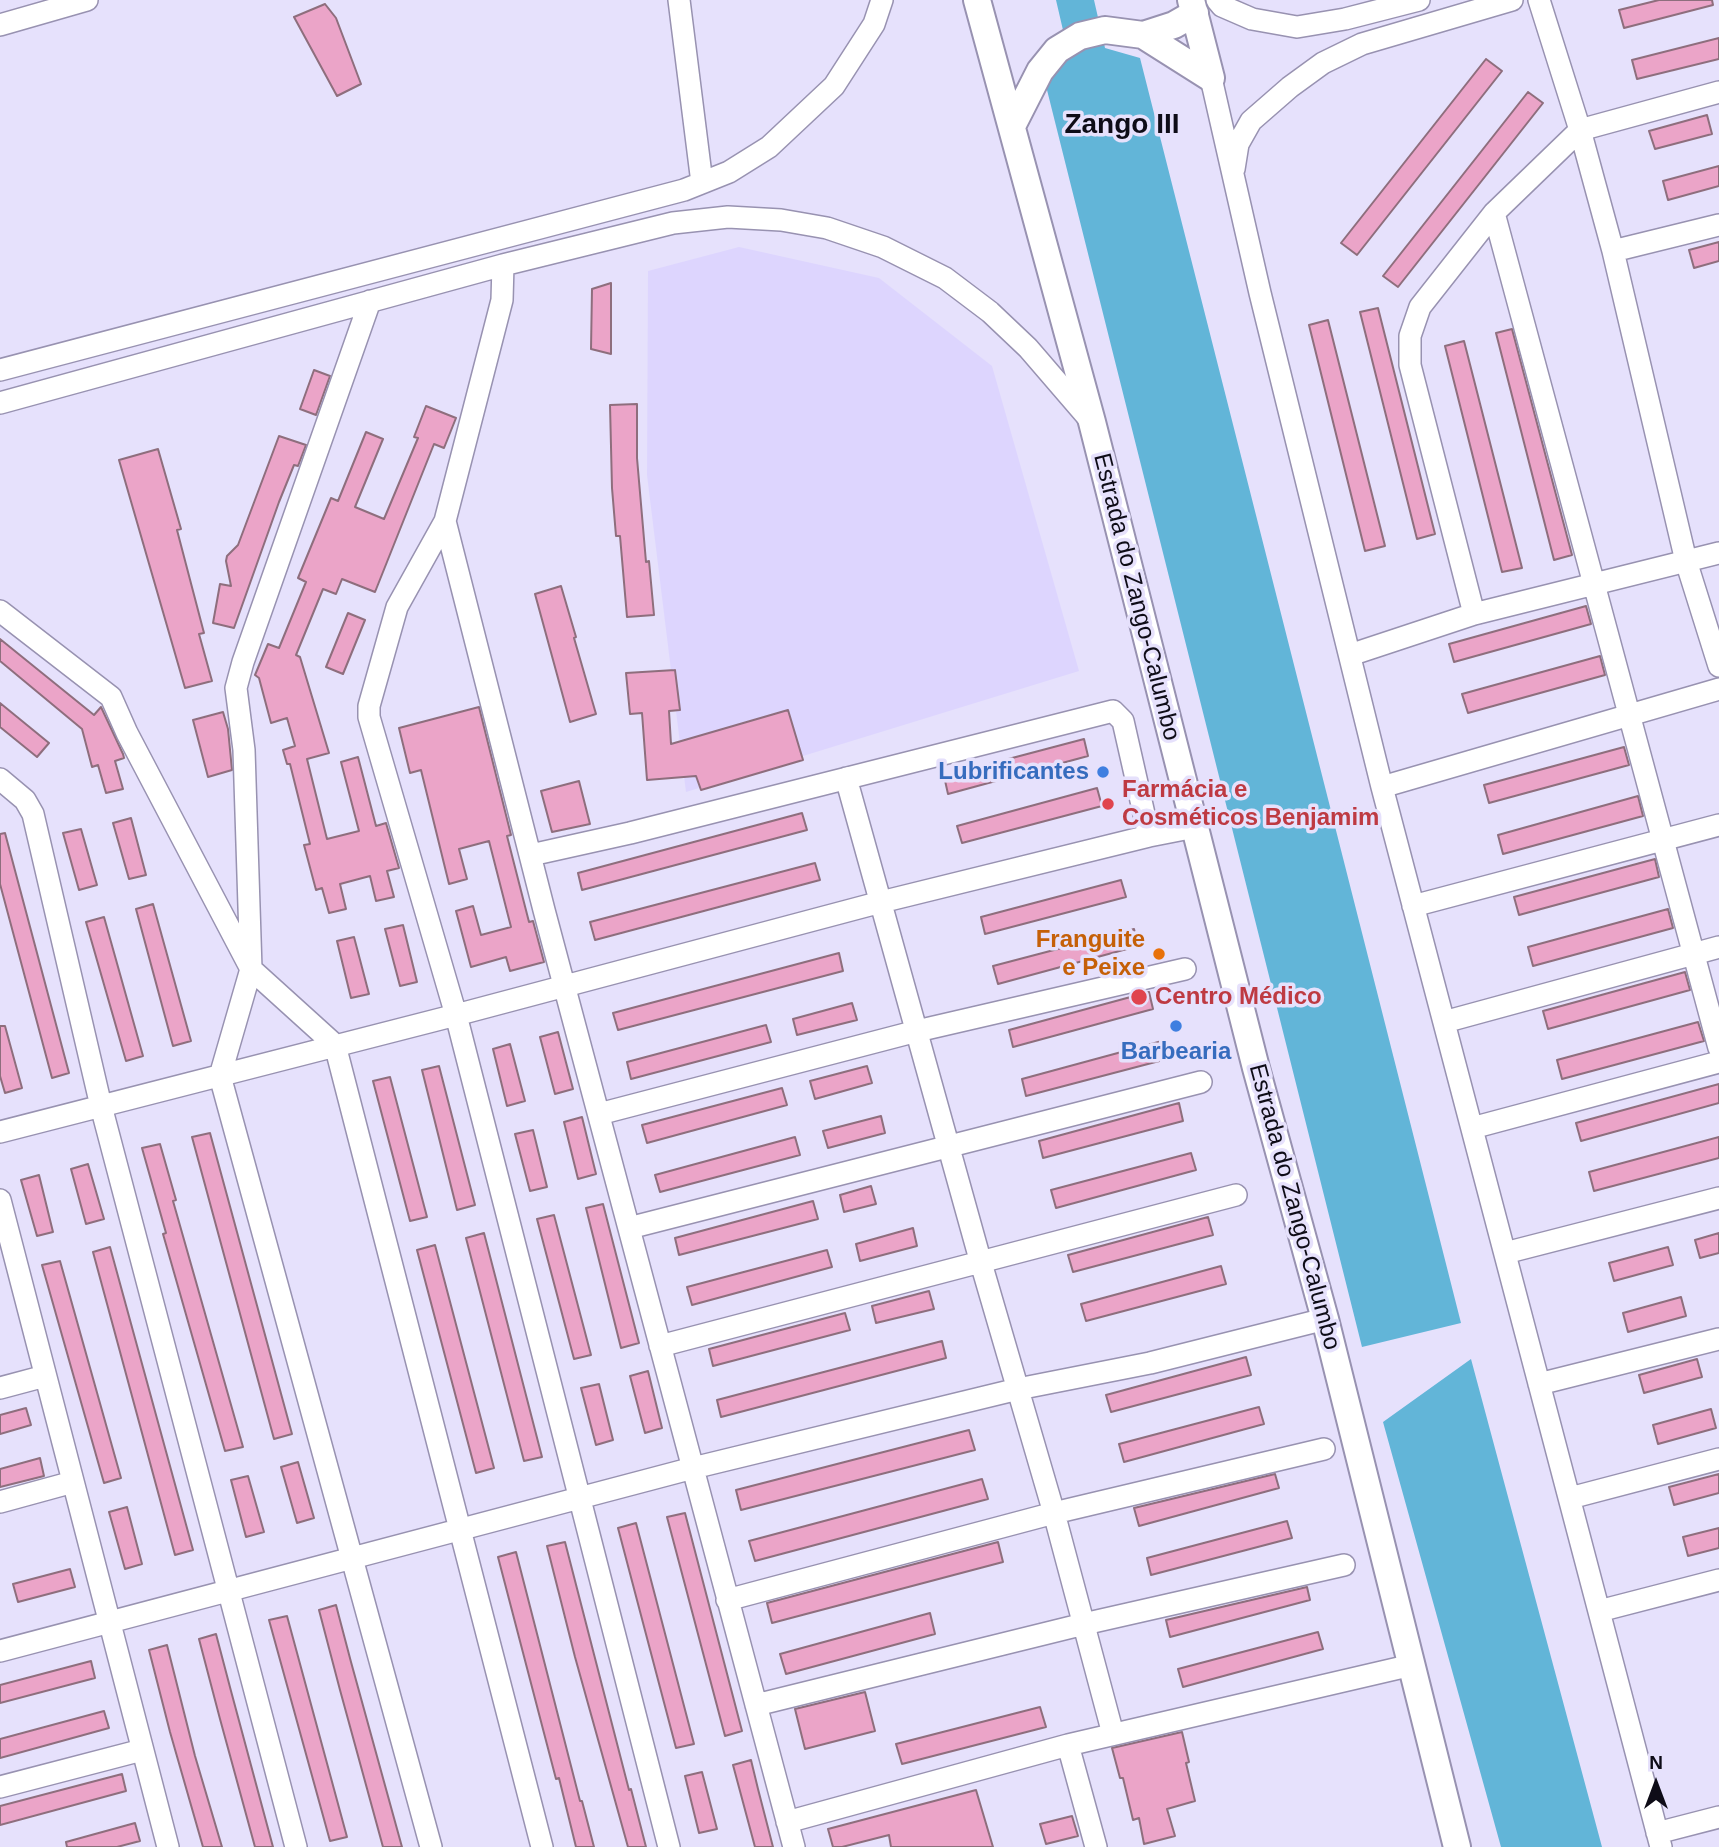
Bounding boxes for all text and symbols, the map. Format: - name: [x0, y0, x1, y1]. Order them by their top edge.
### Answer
- district label: Zango III: [1064, 108, 1180, 142]
- street label: Estrada do Zango-Calumbo: [1086, 450, 1186, 744]
- place label: Lubrificantes: [938, 758, 1089, 786]
- marker: Lubrificantes: [1095, 764, 1111, 780]
- place label: Farmácia e Cosméticos Benjamim: [1122, 776, 1379, 832]
- marker: Farmácia e Cosméticos Benjamim: [1100, 796, 1116, 812]
- place label: Franguite e Peixe: [1036, 926, 1145, 982]
- marker: Franguite e Peixe: [1151, 946, 1167, 962]
- place label: Centro Médico: [1155, 983, 1322, 1011]
- marker: Centro Médico: [1129, 987, 1149, 1007]
- marker: Barbearia: [1168, 1018, 1184, 1034]
- place label: Barbearia: [1121, 1038, 1231, 1066]
- street label: Estrada do Zango-Calumbo: [1242, 1061, 1346, 1353]
- north arrow: [1621, 1749, 1691, 1819]
- text: N: [1649, 1752, 1663, 1773]

